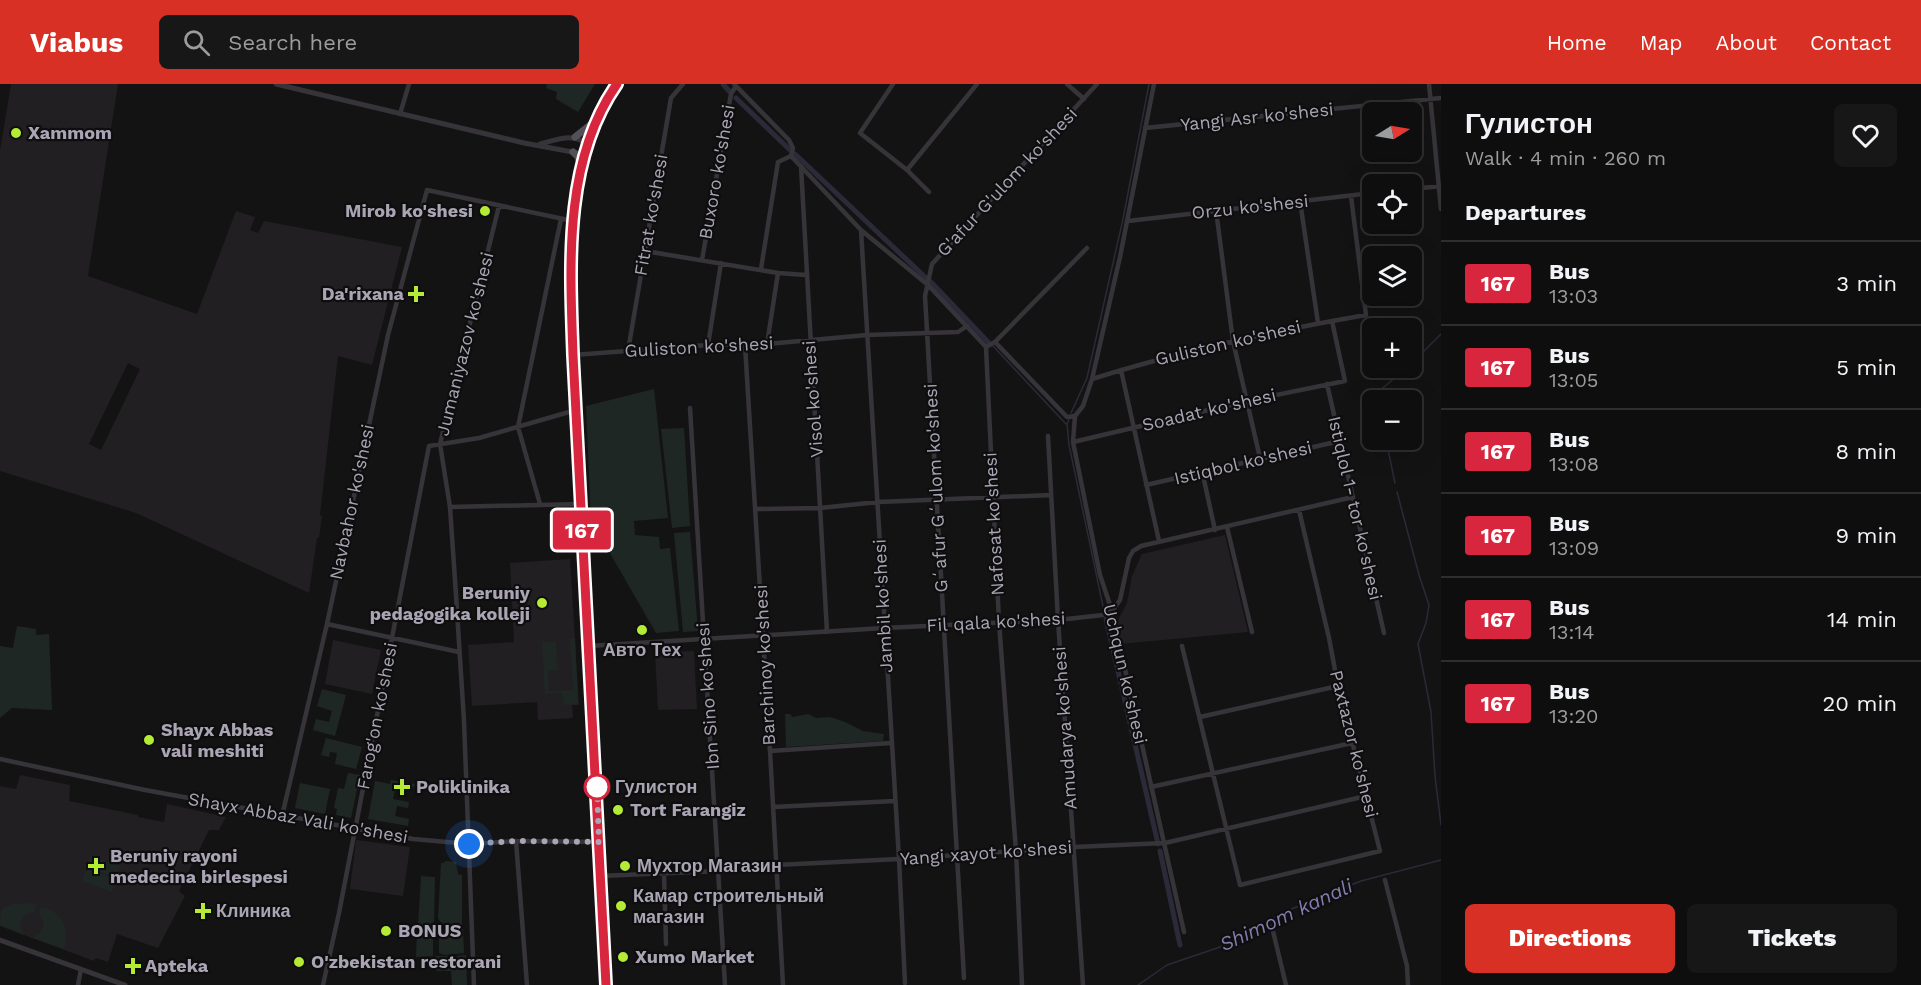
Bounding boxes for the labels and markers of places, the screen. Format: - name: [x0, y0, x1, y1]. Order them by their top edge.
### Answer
- place label: Xammom: [28, 122, 112, 143]
- marker: Xammom: [9, 126, 23, 140]
- place label: Mirob ko'shesi: [345, 200, 473, 221]
- marker: Mirob ko'shesi: [478, 204, 492, 218]
- place label: Da'rixana: [322, 283, 405, 304]
- marker: Da'rixana: [409, 287, 423, 301]
- place label: Beruniy pedagogika kolleji: [370, 582, 531, 624]
- marker: Beruniy pedagogika kolleji: [535, 596, 549, 610]
- marker: Авто Тех: [635, 623, 649, 637]
- place label: Авто Тех: [603, 639, 681, 660]
- place label: Shayx Abbas vali meshiti: [160, 719, 274, 761]
- marker: Shayx Abbas vali meshiti: [142, 733, 156, 747]
- marker: Гулистон: [584, 774, 610, 800]
- place label: Poliklinika: [416, 776, 510, 797]
- place label: Гулистон: [615, 776, 697, 797]
- marker: Poliklinika: [393, 778, 411, 796]
- place label: Tort Farangiz: [630, 799, 746, 820]
- marker: Tort Farangiz: [611, 803, 625, 817]
- place label: Beruniy rayoni medecina birlespesi: [110, 845, 288, 887]
- place label: Мухтор Магазин: [637, 855, 782, 876]
- marker: Beruniy rayoni medecina birlespesi: [87, 857, 105, 875]
- marker: Мухтор Магазин: [618, 859, 632, 873]
- place label: Камар строительный магазин: [633, 885, 824, 927]
- marker: Камар строительный магазин: [614, 899, 628, 913]
- place label: Клиника: [216, 900, 291, 921]
- marker: Клиника: [194, 902, 212, 920]
- place label: BONUS: [398, 920, 462, 941]
- marker: BONUS: [379, 924, 393, 938]
- place label: Xumo Market: [635, 946, 754, 967]
- marker: Xumo Market: [616, 950, 630, 964]
- place label: O'zbekistan restorani: [311, 951, 501, 972]
- place label: Apteka: [145, 955, 209, 976]
- marker: O'zbekistan restorani: [292, 955, 306, 969]
- marker: Apteka: [126, 959, 140, 973]

